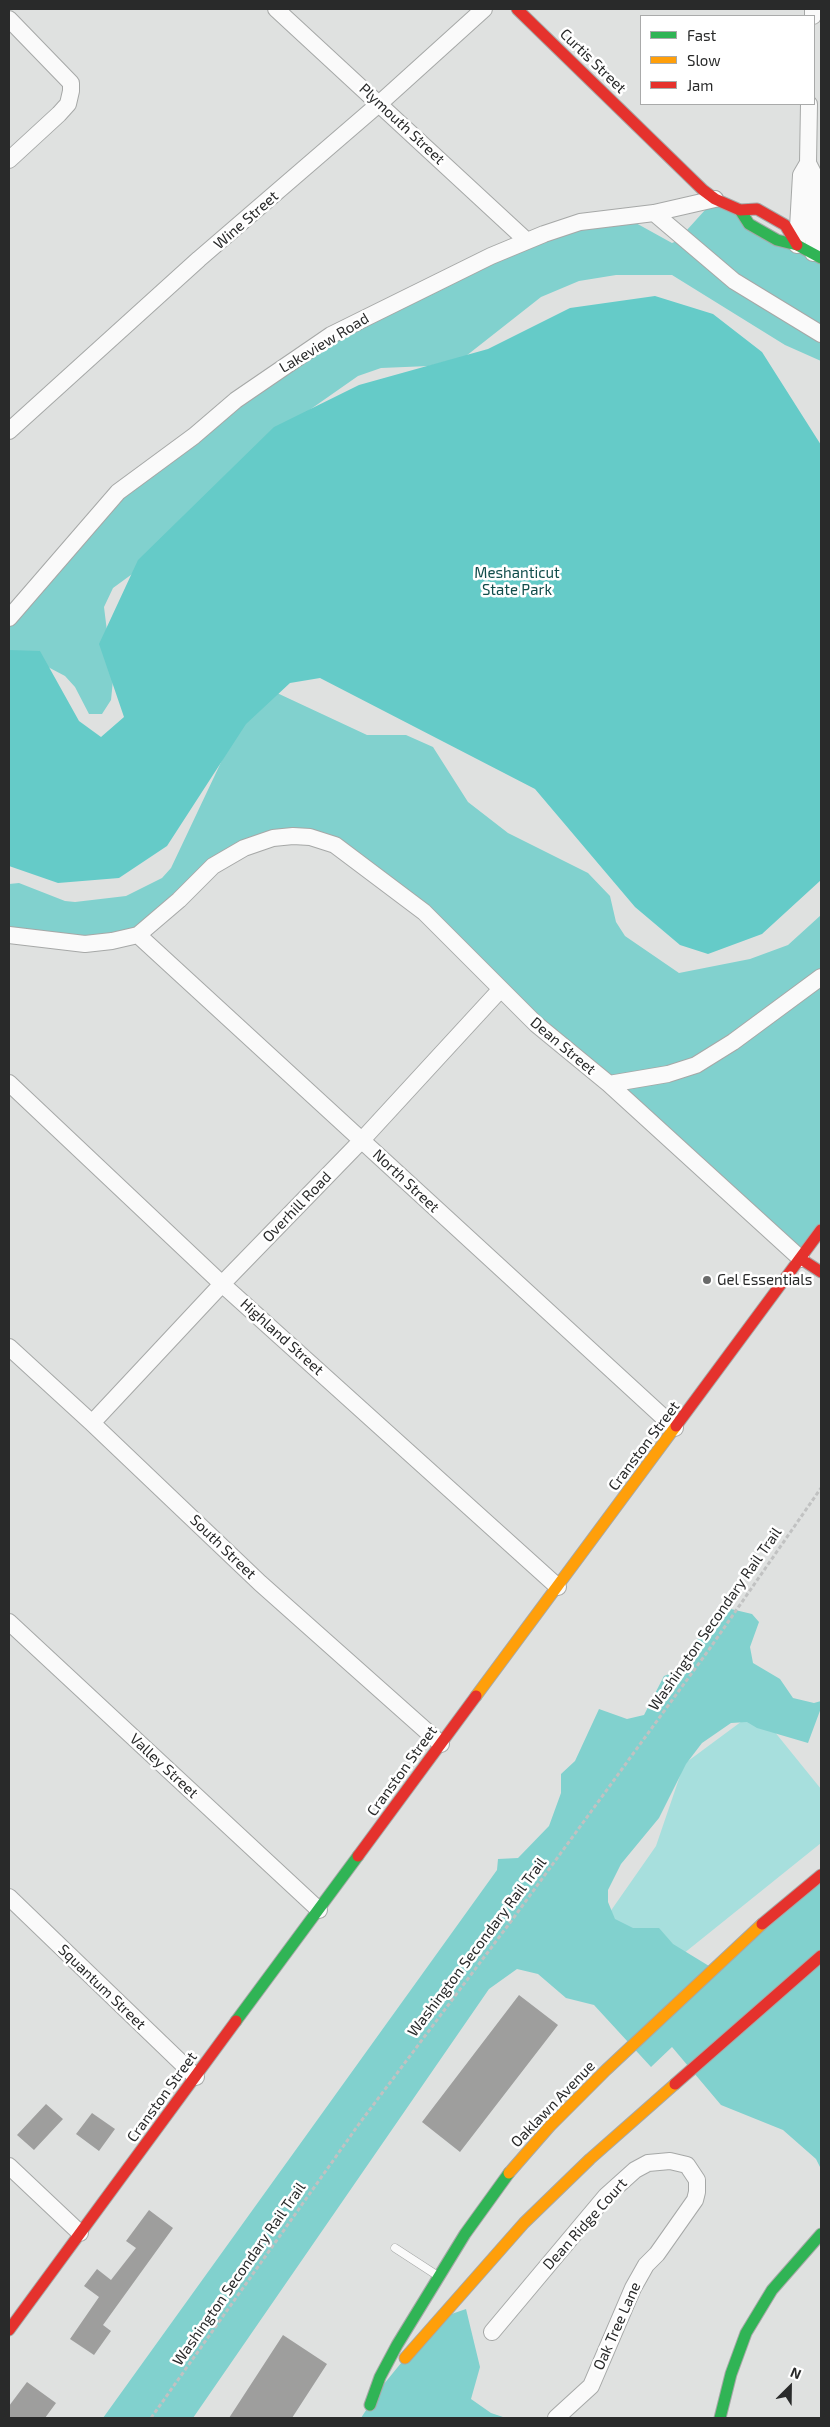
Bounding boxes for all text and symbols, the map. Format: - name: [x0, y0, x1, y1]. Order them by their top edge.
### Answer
- legend: [640, 15, 815, 105]
- street label: Curtis Street: [556, 25, 630, 97]
- text: Fast: [687, 26, 716, 44]
- text: Slow: [687, 51, 721, 69]
- text: Jam: [687, 76, 713, 94]
- street label: Plymouth Street: [355, 80, 449, 168]
- street label: Wine Street: [210, 187, 282, 253]
- street label: Lakeview Road: [276, 309, 372, 377]
- park label: Meshanticut State Park: [474, 564, 560, 599]
- street label: Dean Street: [527, 1013, 599, 1079]
- street label: North Street: [369, 1146, 443, 1216]
- street label: Overhill Road: [259, 1168, 335, 1246]
- place label: Gel Essentials: [717, 1271, 812, 1289]
- marker: Gel Essentials: [701, 1274, 713, 1286]
- street label: Highland Street: [237, 1295, 327, 1379]
- street label: Cranston Street: [605, 1398, 683, 1494]
- street label: South Street: [186, 1511, 260, 1583]
- street label: Washington Secondary Rail Trail: [645, 1524, 785, 1714]
- street label: Cranston Street: [363, 1722, 441, 1820]
- street label: Valley Street: [126, 1730, 202, 1802]
- street label: Washington Secondary Rail Trail: [404, 1854, 550, 2040]
- street label: Squantum Street: [54, 1941, 150, 2033]
- street label: Cranston Street: [123, 2048, 201, 2146]
- street label: Oaklawn Avenue: [507, 2057, 599, 2151]
- street label: Dean Ridge Court: [539, 2175, 631, 2273]
- street label: Washington Secondary Rail Trail: [169, 2179, 309, 2369]
- street label: Oak Tree Lane: [590, 2279, 644, 2373]
- north arrow: [765, 2362, 815, 2412]
- text: N: [788, 2363, 804, 2383]

